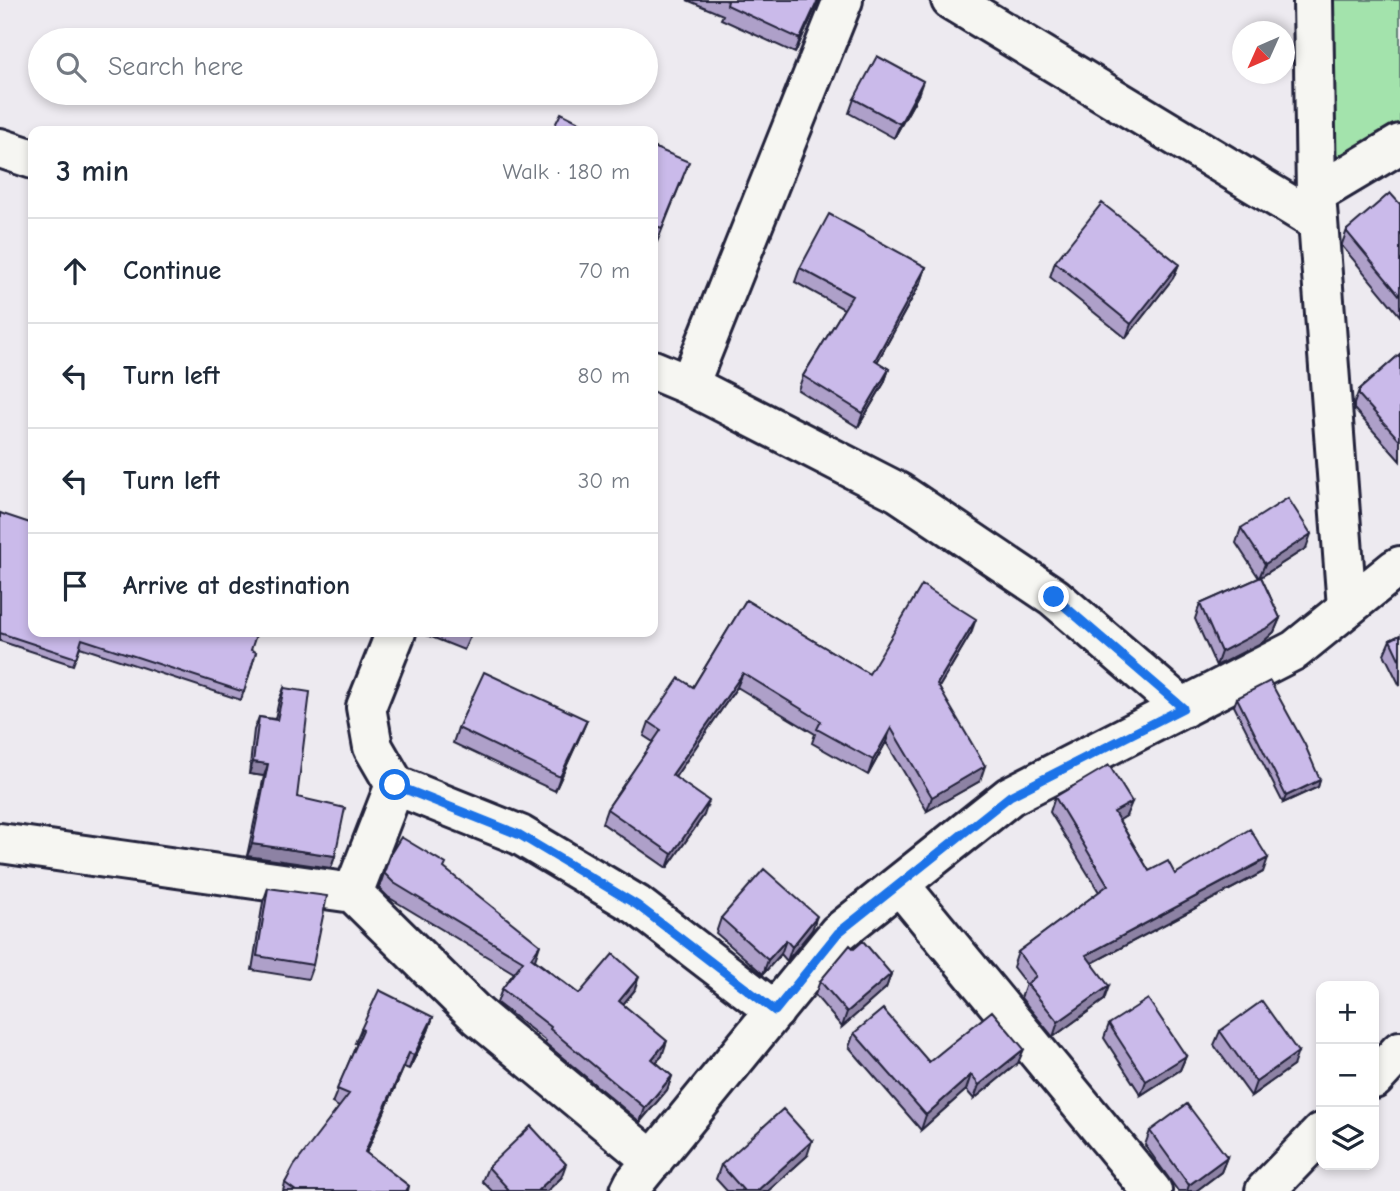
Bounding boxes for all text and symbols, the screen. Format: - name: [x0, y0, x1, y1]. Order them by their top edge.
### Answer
- north arrow: [1232, 21, 1295, 84]
- search box: [28, 28, 658, 105]
- icon: search: [52, 48, 90, 86]
- text: Search here: [108, 52, 243, 82]
- text: 3 min: [56, 154, 129, 189]
- text: Walk · 180 m: [503, 158, 630, 185]
- icon: ahead: [56, 252, 94, 290]
- text: Continue: [123, 256, 221, 286]
- text: 70 m: [578, 257, 630, 284]
- icon: left: [56, 357, 94, 395]
- text: Turn left: [123, 361, 220, 391]
- text: 80 m: [577, 362, 630, 389]
- icon: left: [56, 462, 94, 500]
- text: Turn left: [123, 466, 220, 496]
- text: 30 m: [578, 467, 630, 494]
- icon: arrive: [56, 567, 94, 605]
- text: Arrive at destination: [123, 571, 350, 601]
- route end: [1038, 581, 1069, 612]
- route start: [379, 769, 410, 800]
- map controls: [1316, 981, 1379, 1170]
- button: +: [1316, 981, 1379, 1044]
- button: −: [1316, 1044, 1379, 1107]
- button: layers: [1316, 1107, 1379, 1170]

